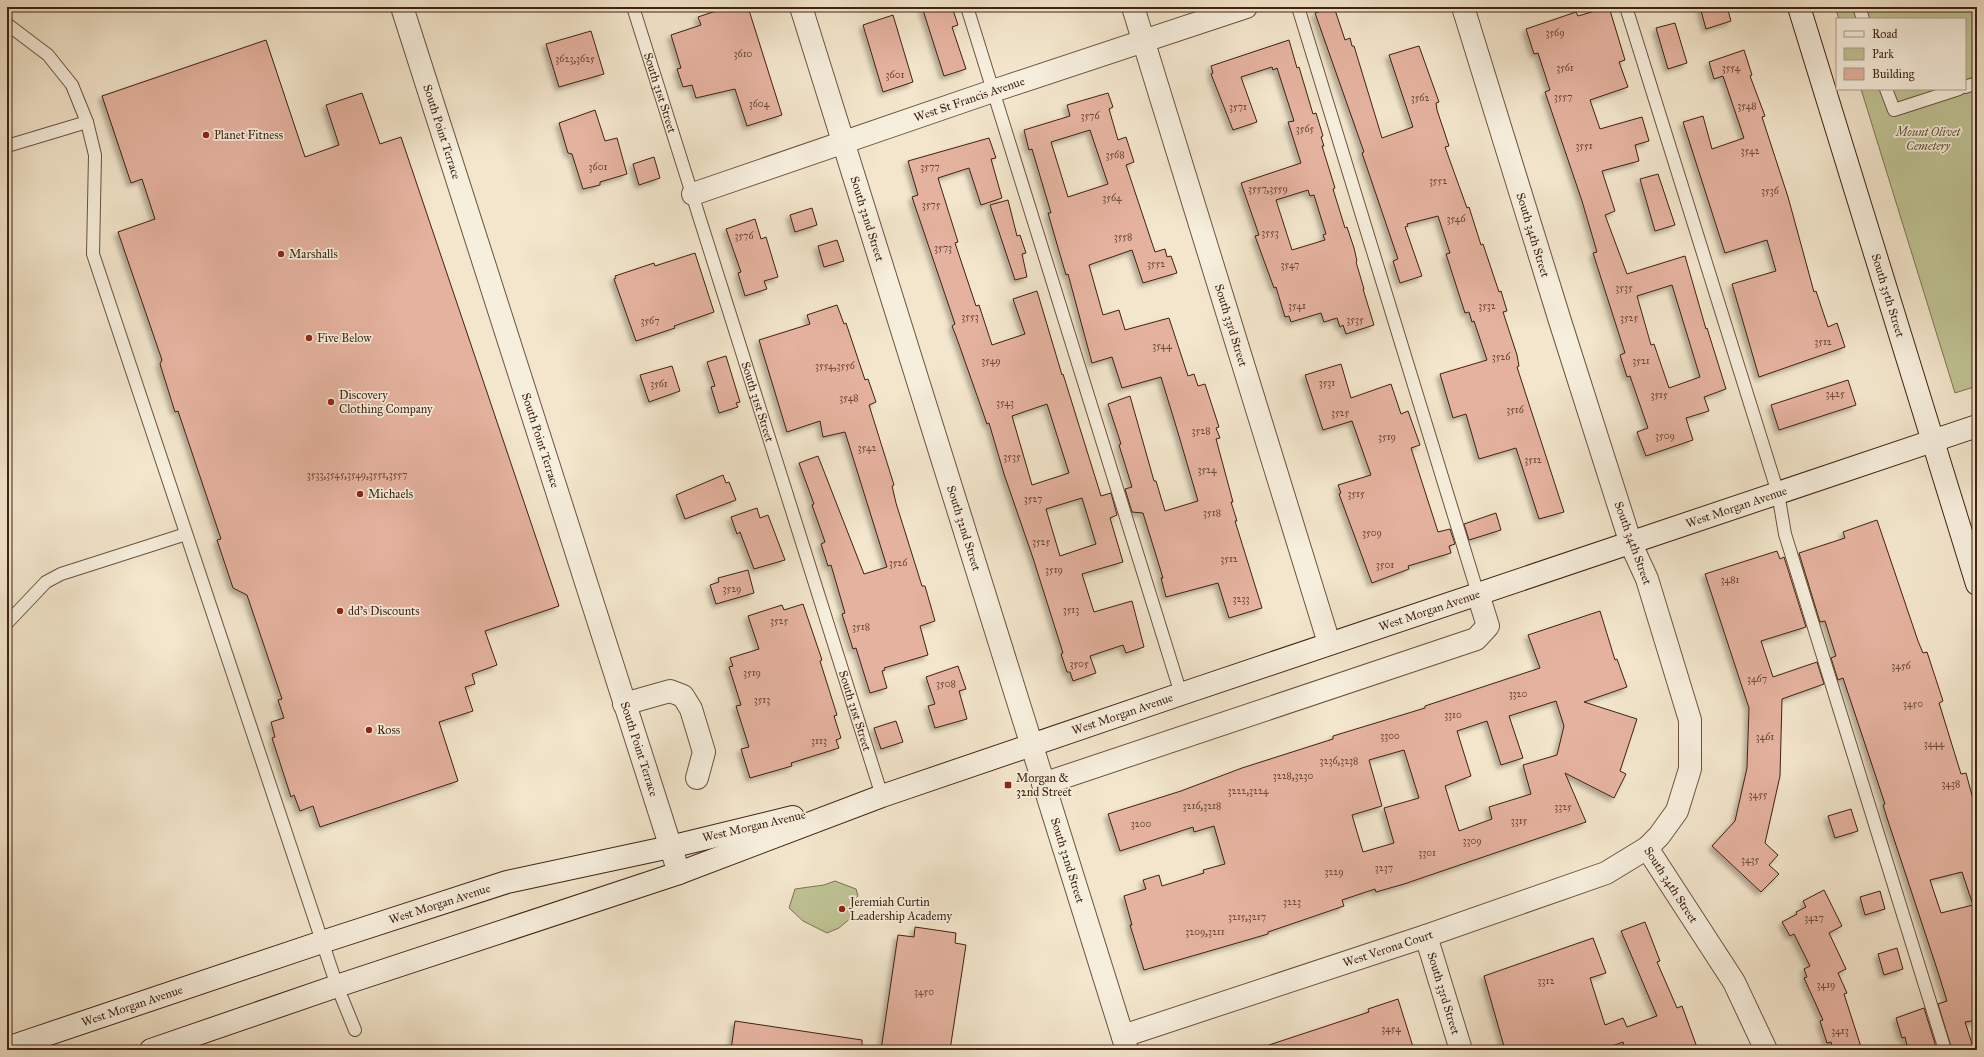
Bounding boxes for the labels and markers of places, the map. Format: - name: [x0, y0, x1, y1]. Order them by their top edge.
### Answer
- place label: Planet Fitness: [214, 128, 283, 142]
- marker: Planet Fitness: [201, 130, 211, 140]
- place label: Marshalls: [289, 247, 338, 261]
- marker: Marshalls: [276, 249, 286, 259]
- place label: Five Below: [317, 331, 371, 345]
- marker: Five Below: [304, 333, 314, 343]
- place label: Discovery Clothing Company: [339, 388, 433, 417]
- marker: Discovery Clothing Company: [326, 397, 336, 407]
- place label: Michaels: [368, 487, 413, 501]
- marker: Michaels: [355, 489, 365, 499]
- place label: dd's Discounts: [348, 604, 420, 618]
- marker: dd's Discounts: [335, 606, 345, 616]
- place label: Ross: [377, 723, 400, 737]
- marker: Ross: [364, 725, 374, 735]
- place label: Morgan & 32nd Street: [1016, 771, 1072, 799]
- marker: Morgan & 32nd Street: [1003, 780, 1013, 790]
- place label: Jeremiah Curtin Leadership Academy: [848, 895, 952, 923]
- marker: Jeremiah Curtin Leadership Academy: [837, 904, 847, 914]

